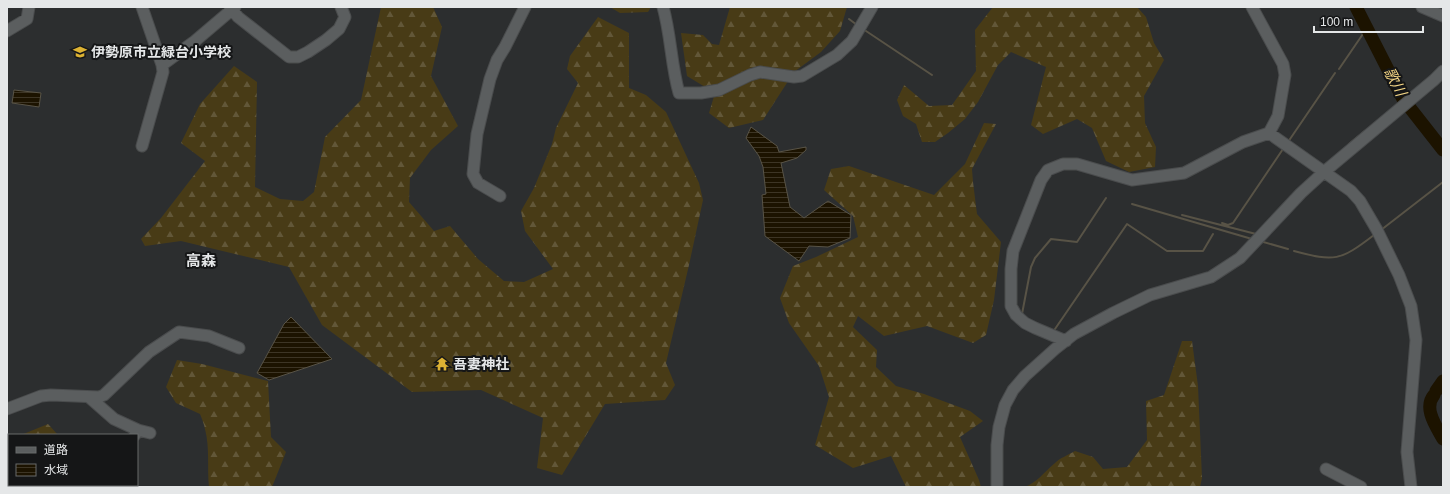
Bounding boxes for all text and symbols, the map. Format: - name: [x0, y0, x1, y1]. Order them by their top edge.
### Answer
- scale bar: [1314, 8, 1423, 34]
- text: 100 m: [1320, 15, 1353, 29]
- school or university icon: 伊勢原市立緑台小学校: [72, 44, 88, 60]
- place label: 伊勢原市立緑台小学校: [91, 44, 231, 60]
- water label: 歌川: [1381, 65, 1411, 101]
- district label: 高森: [186, 252, 216, 269]
- temple icon: 吾妻神社: [434, 356, 450, 372]
- place label: 吾妻神社: [453, 356, 509, 372]
- legend: [8, 434, 138, 486]
- text: 道路: [44, 443, 68, 457]
- text: 水域: [44, 463, 68, 477]

